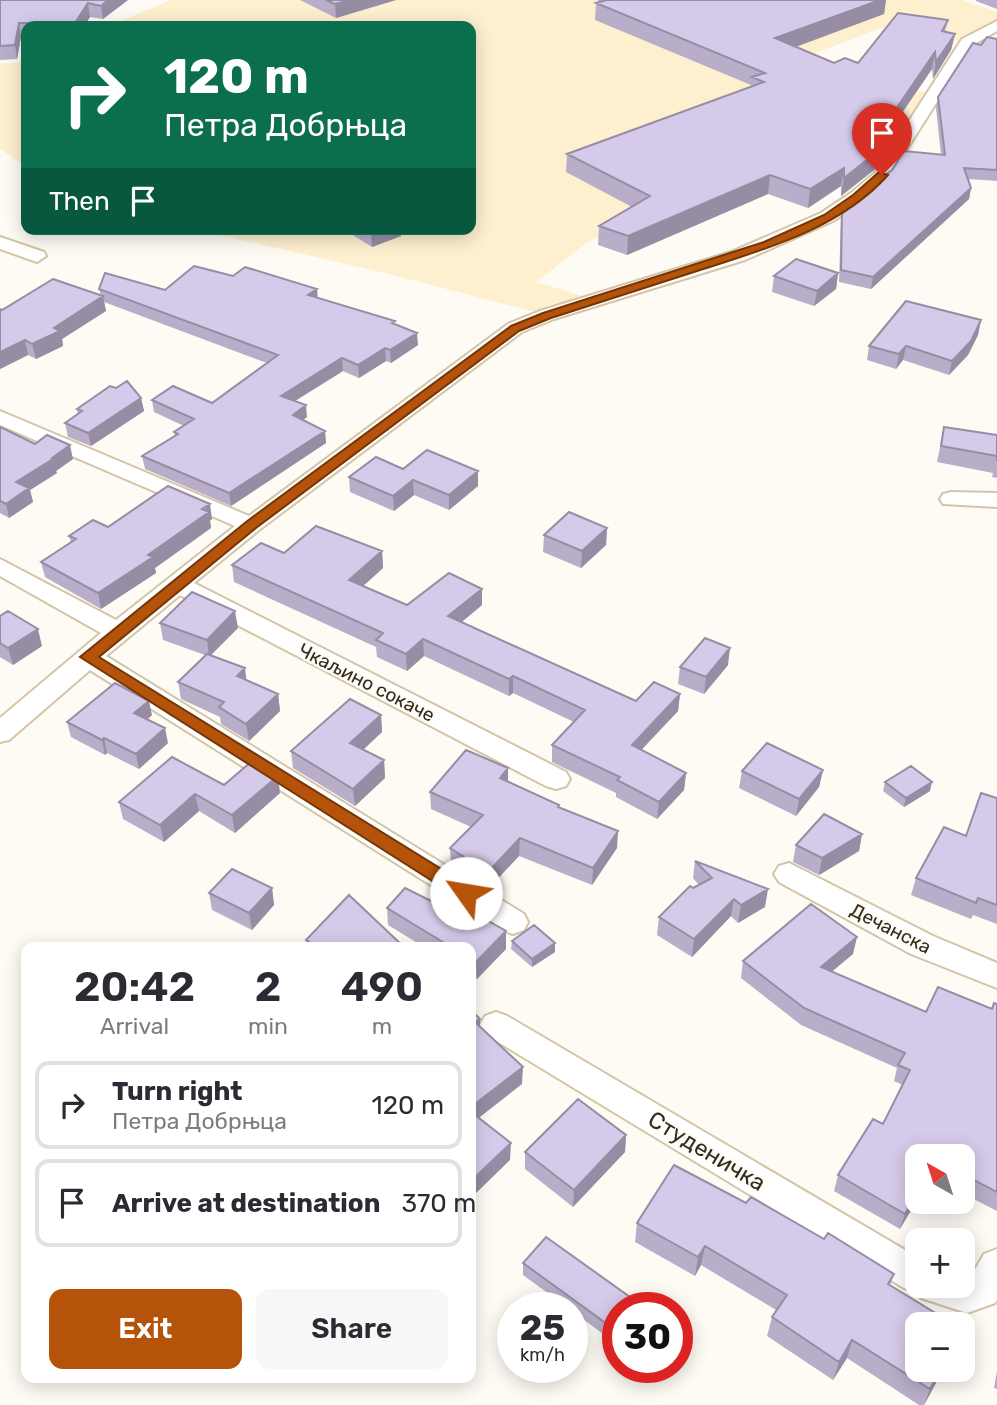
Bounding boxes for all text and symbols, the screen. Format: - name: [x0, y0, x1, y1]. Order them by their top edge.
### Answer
- text: 120 m: [164, 47, 309, 105]
- icon: right: [49, 49, 140, 140]
- pin: [852, 103, 912, 175]
- text: Петра Добрњца: [164, 106, 407, 144]
- icon: arrive: [863, 114, 901, 152]
- icon: arrive: [124, 182, 162, 220]
- text: Then: [49, 186, 110, 217]
- street label: Чкаљино сокаче: [295, 638, 439, 727]
- position arrow: [429, 856, 503, 930]
- street label: Дечанска: [846, 898, 935, 959]
- text: 20:42: [74, 962, 195, 1012]
- text: 2: [255, 962, 281, 1012]
- text: 490: [341, 962, 423, 1012]
- text: Arrival: [100, 1012, 169, 1040]
- text: min: [248, 1012, 288, 1040]
- text: m: [372, 1012, 392, 1040]
- text: Turn right: [112, 1076, 242, 1107]
- icon: right: [53, 1086, 91, 1124]
- text: 120 m: [372, 1090, 444, 1121]
- street label: Студеничка: [643, 1105, 771, 1197]
- text: Петра Добрњца: [112, 1107, 287, 1135]
- north arrow: [905, 1144, 975, 1214]
- map controls: [905, 1144, 975, 1382]
- icon: arrive: [53, 1184, 91, 1222]
- text: Arrive at destination: [112, 1188, 380, 1219]
- text: 370 m: [401, 1188, 476, 1219]
- button: +: [905, 1228, 975, 1298]
- button: Exit: [49, 1289, 242, 1369]
- button: Share: [256, 1289, 448, 1369]
- speed limit sign: 30: [602, 1292, 693, 1383]
- text: 25: [520, 1307, 565, 1349]
- button: −: [905, 1312, 975, 1382]
- text: km/h: [520, 1344, 565, 1366]

